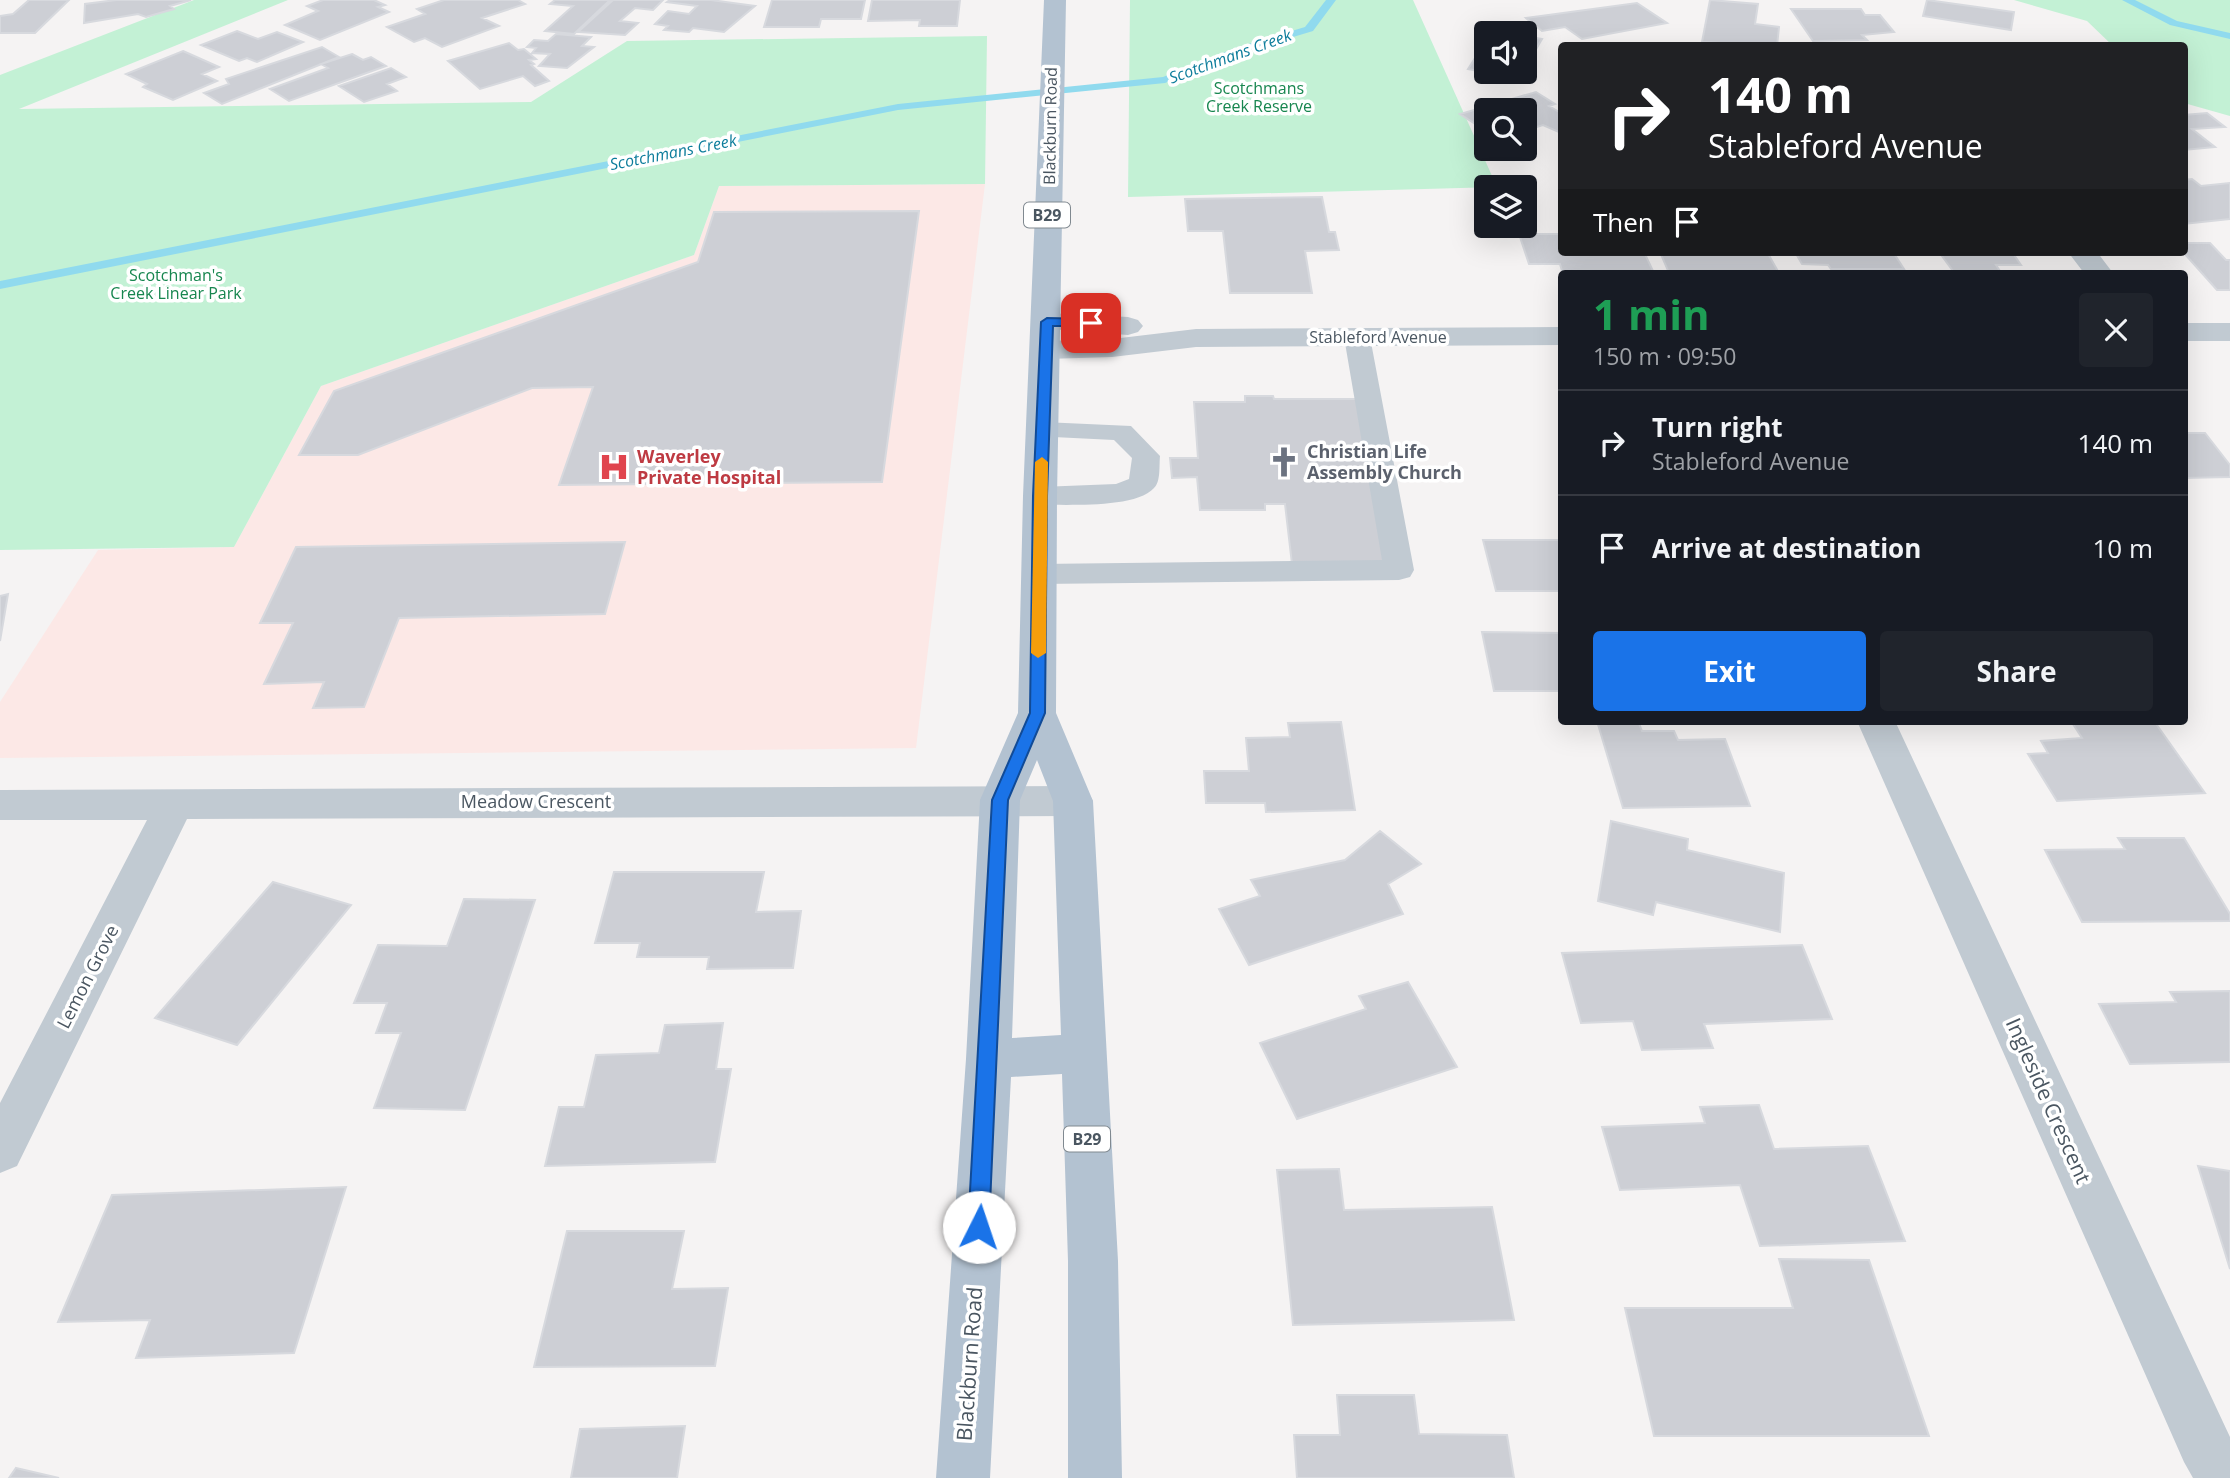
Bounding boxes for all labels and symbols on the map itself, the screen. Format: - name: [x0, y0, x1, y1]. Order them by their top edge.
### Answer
- water label: Scotchmans Creek: [1166, 23, 1295, 88]
- street label: Blackburn Road: [1038, 67, 1062, 185]
- park label: Scotchmans Creek Reserve: [1206, 77, 1312, 117]
- water label: Scotchmans Creek: [608, 129, 739, 175]
- road number: B29: [1024, 202, 1070, 228]
- park label: Scotchman's Creek Linear Park: [110, 264, 242, 304]
- pin: [1061, 293, 1121, 353]
- street label: Stableford Avenue: [1309, 326, 1447, 348]
- place label: Christian Life Assembly Church: [1307, 439, 1462, 484]
- place label: Waverley Private Hospital: [637, 444, 781, 489]
- church icon: Christian Life Assembly Church: [1267, 445, 1301, 479]
- hospital icon: Waverley Private Hospital: [597, 450, 631, 484]
- street label: Meadow Crescent: [461, 789, 611, 813]
- street label: Lemon Grove: [51, 921, 123, 1032]
- street label: Ingleside Crescent: [2000, 1013, 2098, 1188]
- road number: B29: [1064, 1126, 1110, 1152]
- position arrow: [942, 1190, 1016, 1264]
- street label: Blackburn Road: [950, 1286, 988, 1442]

